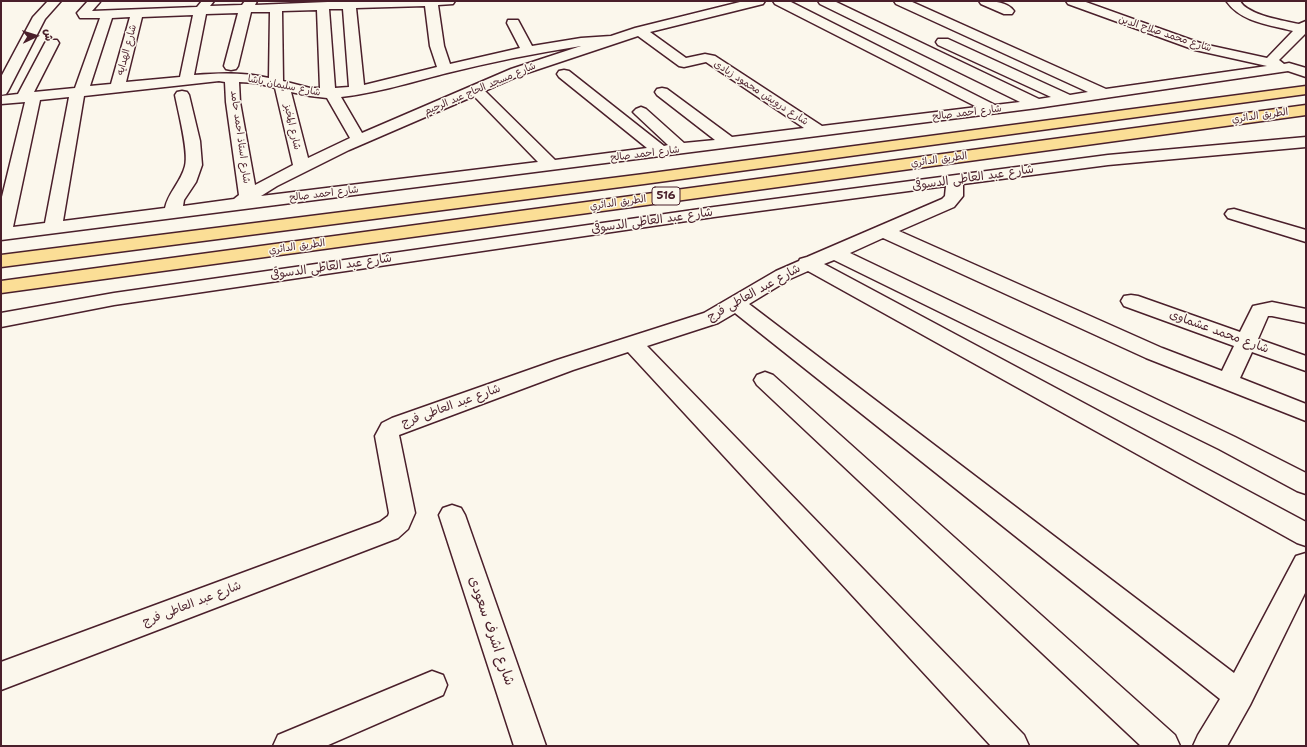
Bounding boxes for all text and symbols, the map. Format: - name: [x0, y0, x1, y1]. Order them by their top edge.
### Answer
- street label: شارع محمد صلاح الدين: [1117, 13, 1213, 55]
- north arrow: [16, 16, 56, 56]
- street label: شارع الهدايه: [114, 23, 140, 77]
- text: ش: [41, 29, 56, 42]
- street label: شارع درويش محمود زبادى: [712, 58, 810, 128]
- street label: شارع مسجد الحاج عبد الرحيم: [422, 60, 538, 118]
- street label: شارع سليمان باشا: [247, 73, 321, 99]
- street label: شارع استاذ احمد حامد: [228, 90, 252, 184]
- street label: شارع المخبز: [281, 103, 303, 151]
- street label: شارع احمد صالح: [932, 103, 1002, 123]
- street label: الطريق الدائري: [1231, 106, 1289, 126]
- street label: شارع احمد صالح: [610, 144, 680, 164]
- street label: الطريق الدائري: [910, 150, 968, 170]
- street label: شارع عبد العاطى الدسوقى: [911, 162, 1035, 194]
- street label: شارع احمد صالح: [289, 184, 359, 204]
- road number: 516: [652, 187, 680, 205]
- street label: الطريق الدائري: [589, 193, 647, 213]
- street label: شارع عبد العاطى الدسوقى: [590, 205, 714, 237]
- street label: الطريق الدائري: [268, 237, 326, 257]
- street label: شارع عبد العاطى الدسوقى: [269, 251, 393, 283]
- street label: شارع عبد العاطى فرج: [705, 261, 803, 325]
- street label: شارع محمد عشماوى: [1167, 307, 1271, 357]
- street label: شارع عبد العاطى فرج: [399, 381, 503, 431]
- street label: شارع اشرف سعودى: [464, 574, 518, 688]
- street label: شارع عبد العاطى فرج: [141, 579, 243, 629]

